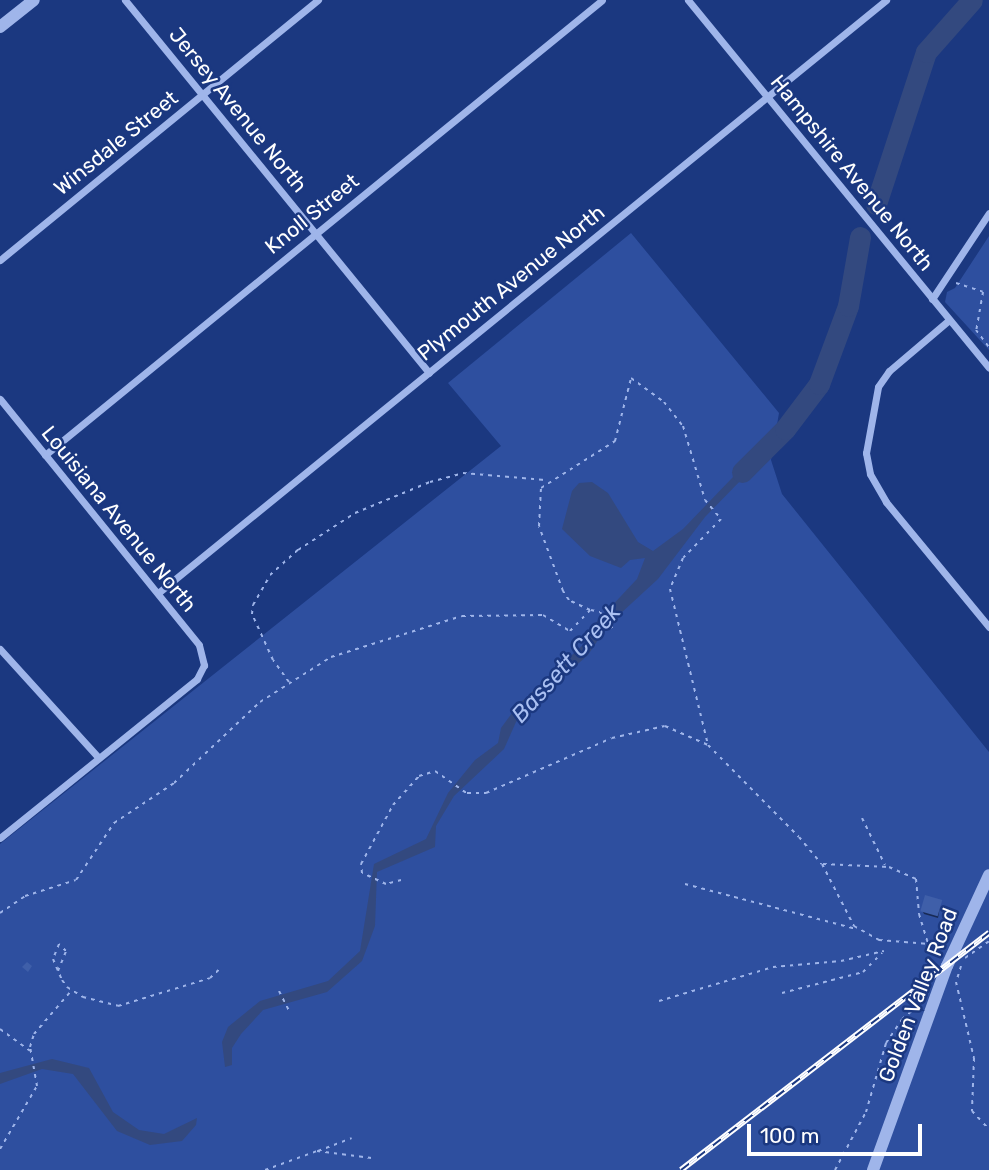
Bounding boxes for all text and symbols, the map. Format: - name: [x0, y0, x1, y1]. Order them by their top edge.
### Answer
- street label: Jersey Avenue North: [163, 22, 313, 198]
- street label: Hampshire Avenue North: [765, 70, 939, 276]
- street label: Winsdale Street: [49, 85, 183, 201]
- street label: Knoll Street: [260, 169, 364, 259]
- street label: Plymouth Avenue North: [412, 200, 610, 366]
- street label: Louisiana Avenue North: [36, 421, 202, 617]
- water label: Bassett Creek: [506, 598, 626, 728]
- street label: Golden Valley Road: [873, 904, 963, 1086]
- scale bar: [751, 1110, 926, 1154]
- text: 100 m: [760, 1123, 819, 1148]

